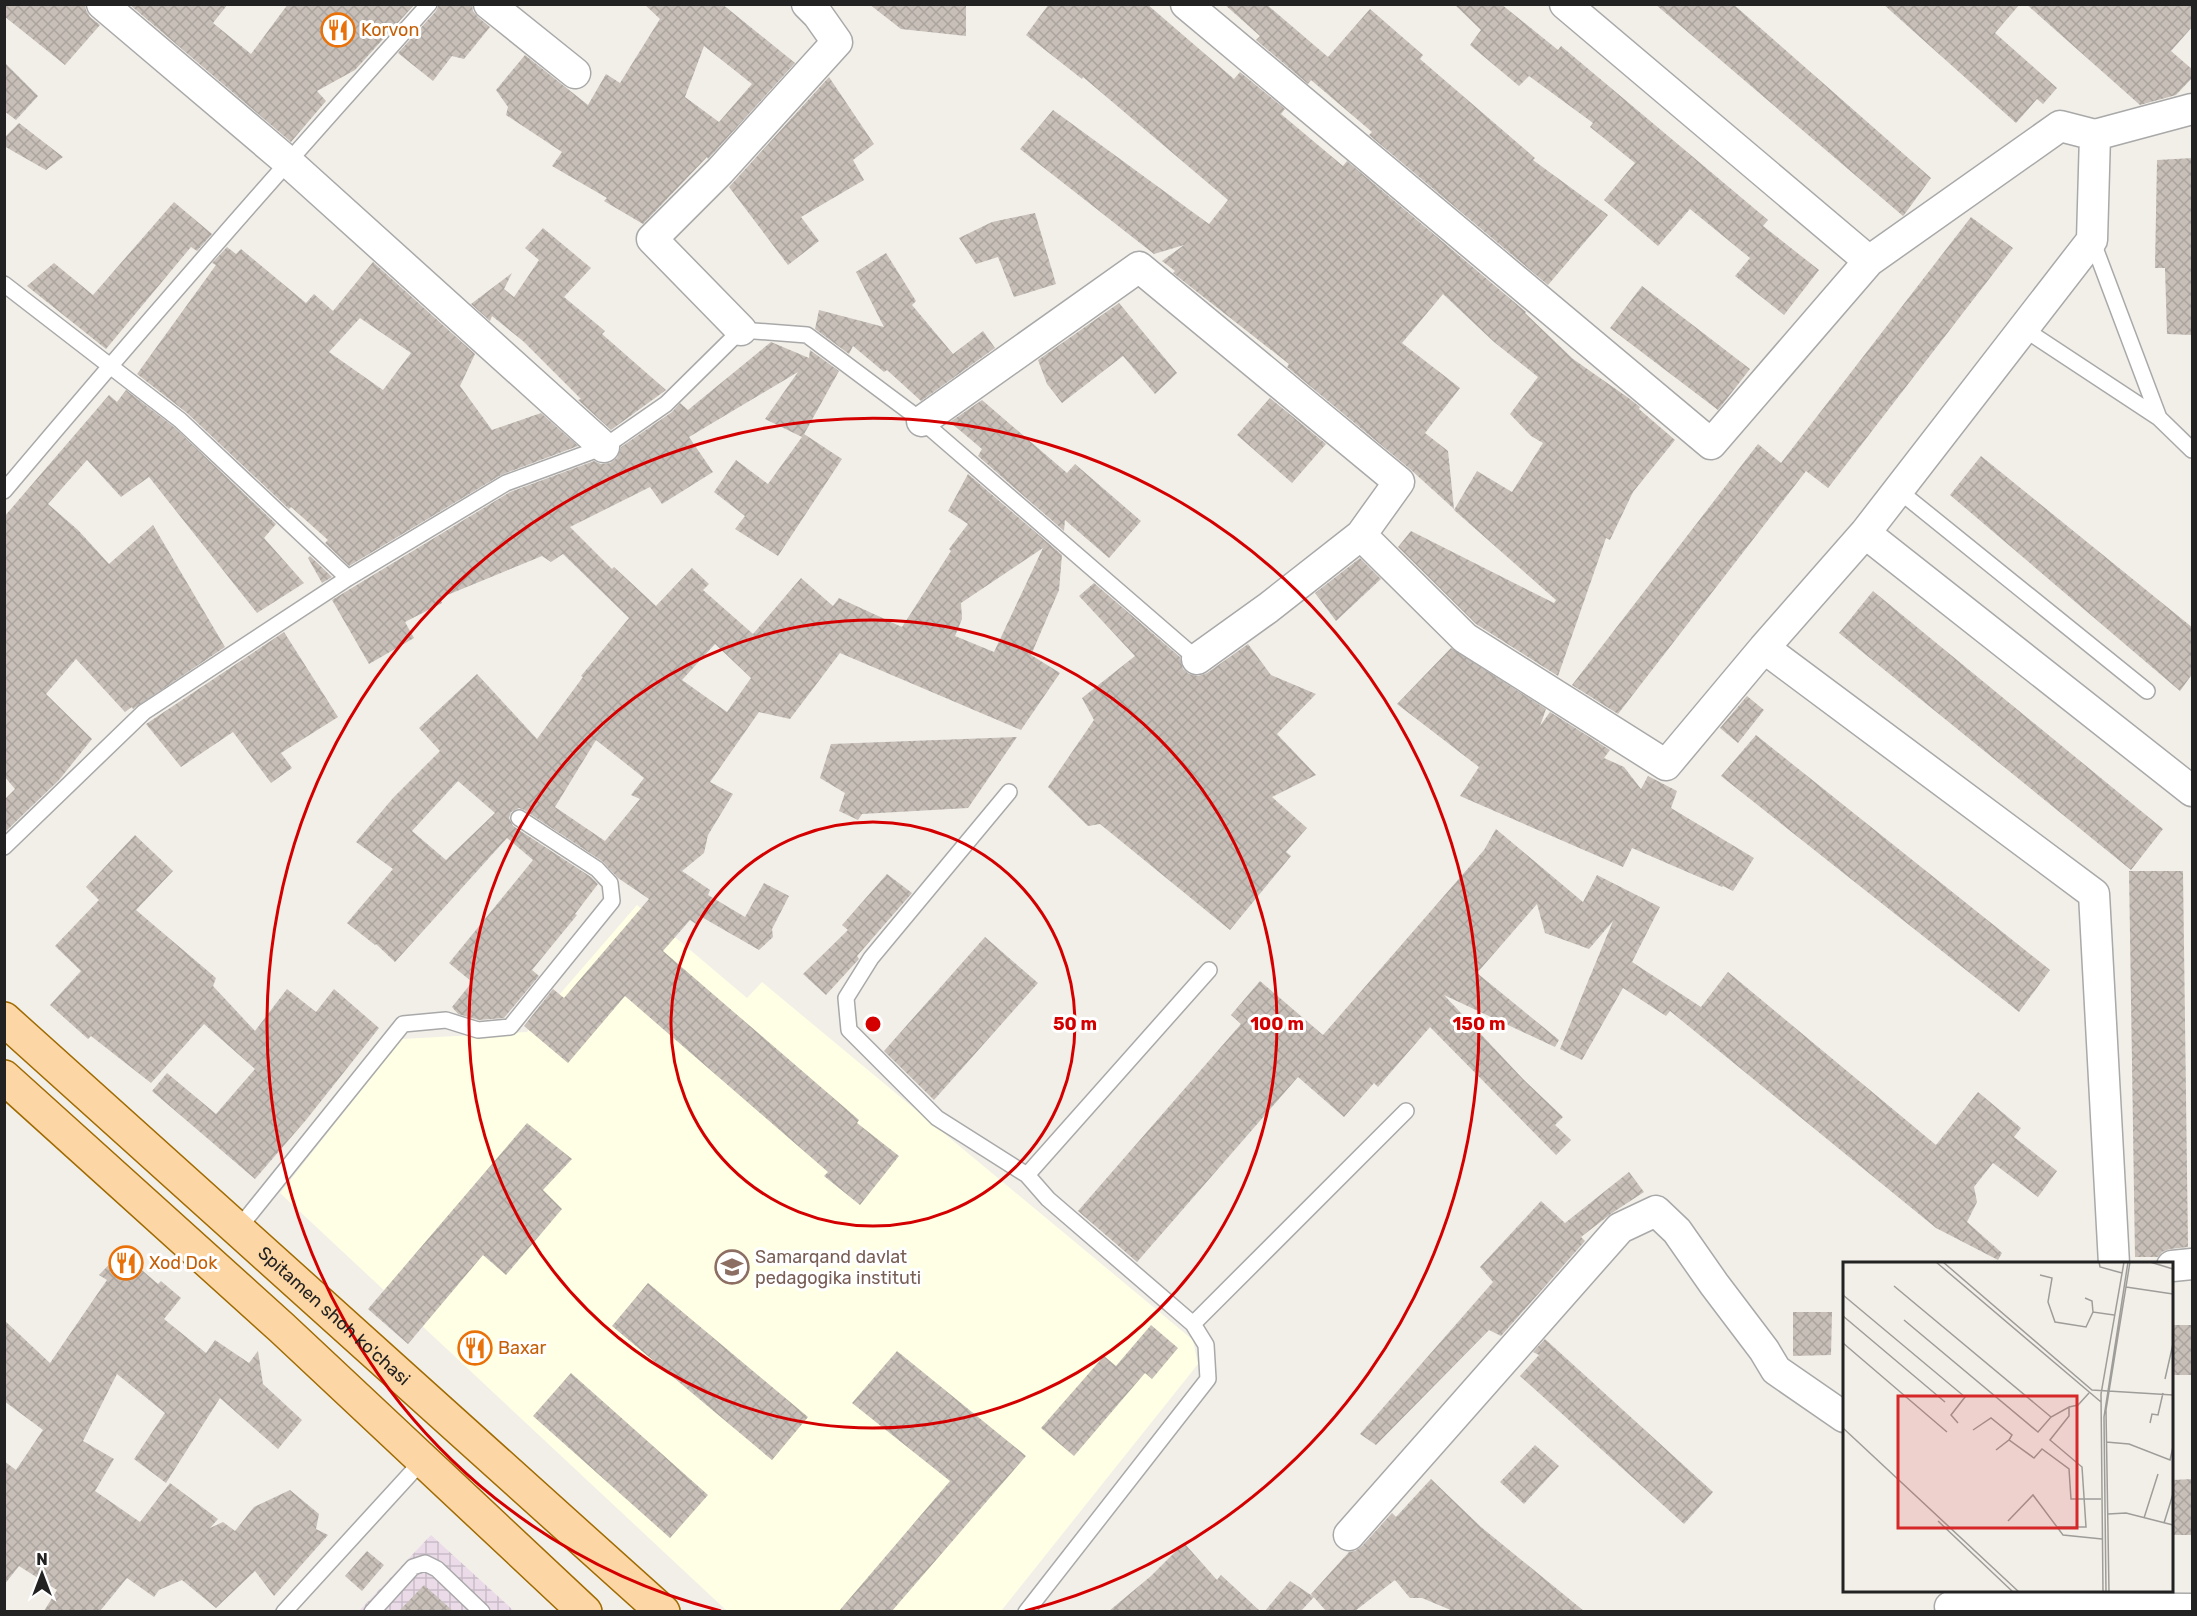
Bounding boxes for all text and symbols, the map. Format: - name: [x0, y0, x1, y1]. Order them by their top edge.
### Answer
- restaurant icon: Korvon: [320, 12, 356, 48]
- place label: Korvon: [361, 19, 419, 41]
- text: 50 m: [1053, 1013, 1097, 1035]
- text: 100 m: [1250, 1013, 1304, 1035]
- text: 150 m: [1452, 1013, 1506, 1035]
- centre of rings: [863, 1014, 883, 1034]
- street label: Spitamen shoh ko'chasi: [253, 1242, 415, 1390]
- restaurant icon: Xod Dok: [108, 1245, 144, 1281]
- place label: Samarqand davlat pedagogika instituti: [755, 1246, 921, 1289]
- school or university icon: Samarqand davlat pedagogika instituti: [714, 1249, 750, 1285]
- place label: Xod Dok: [149, 1252, 218, 1274]
- inset map: [1843, 1262, 2173, 1592]
- restaurant icon: Baxar: [457, 1330, 493, 1366]
- place label: Baxar: [498, 1337, 546, 1359]
- north arrow: [12, 1544, 72, 1604]
- text: N: [36, 1550, 48, 1569]

